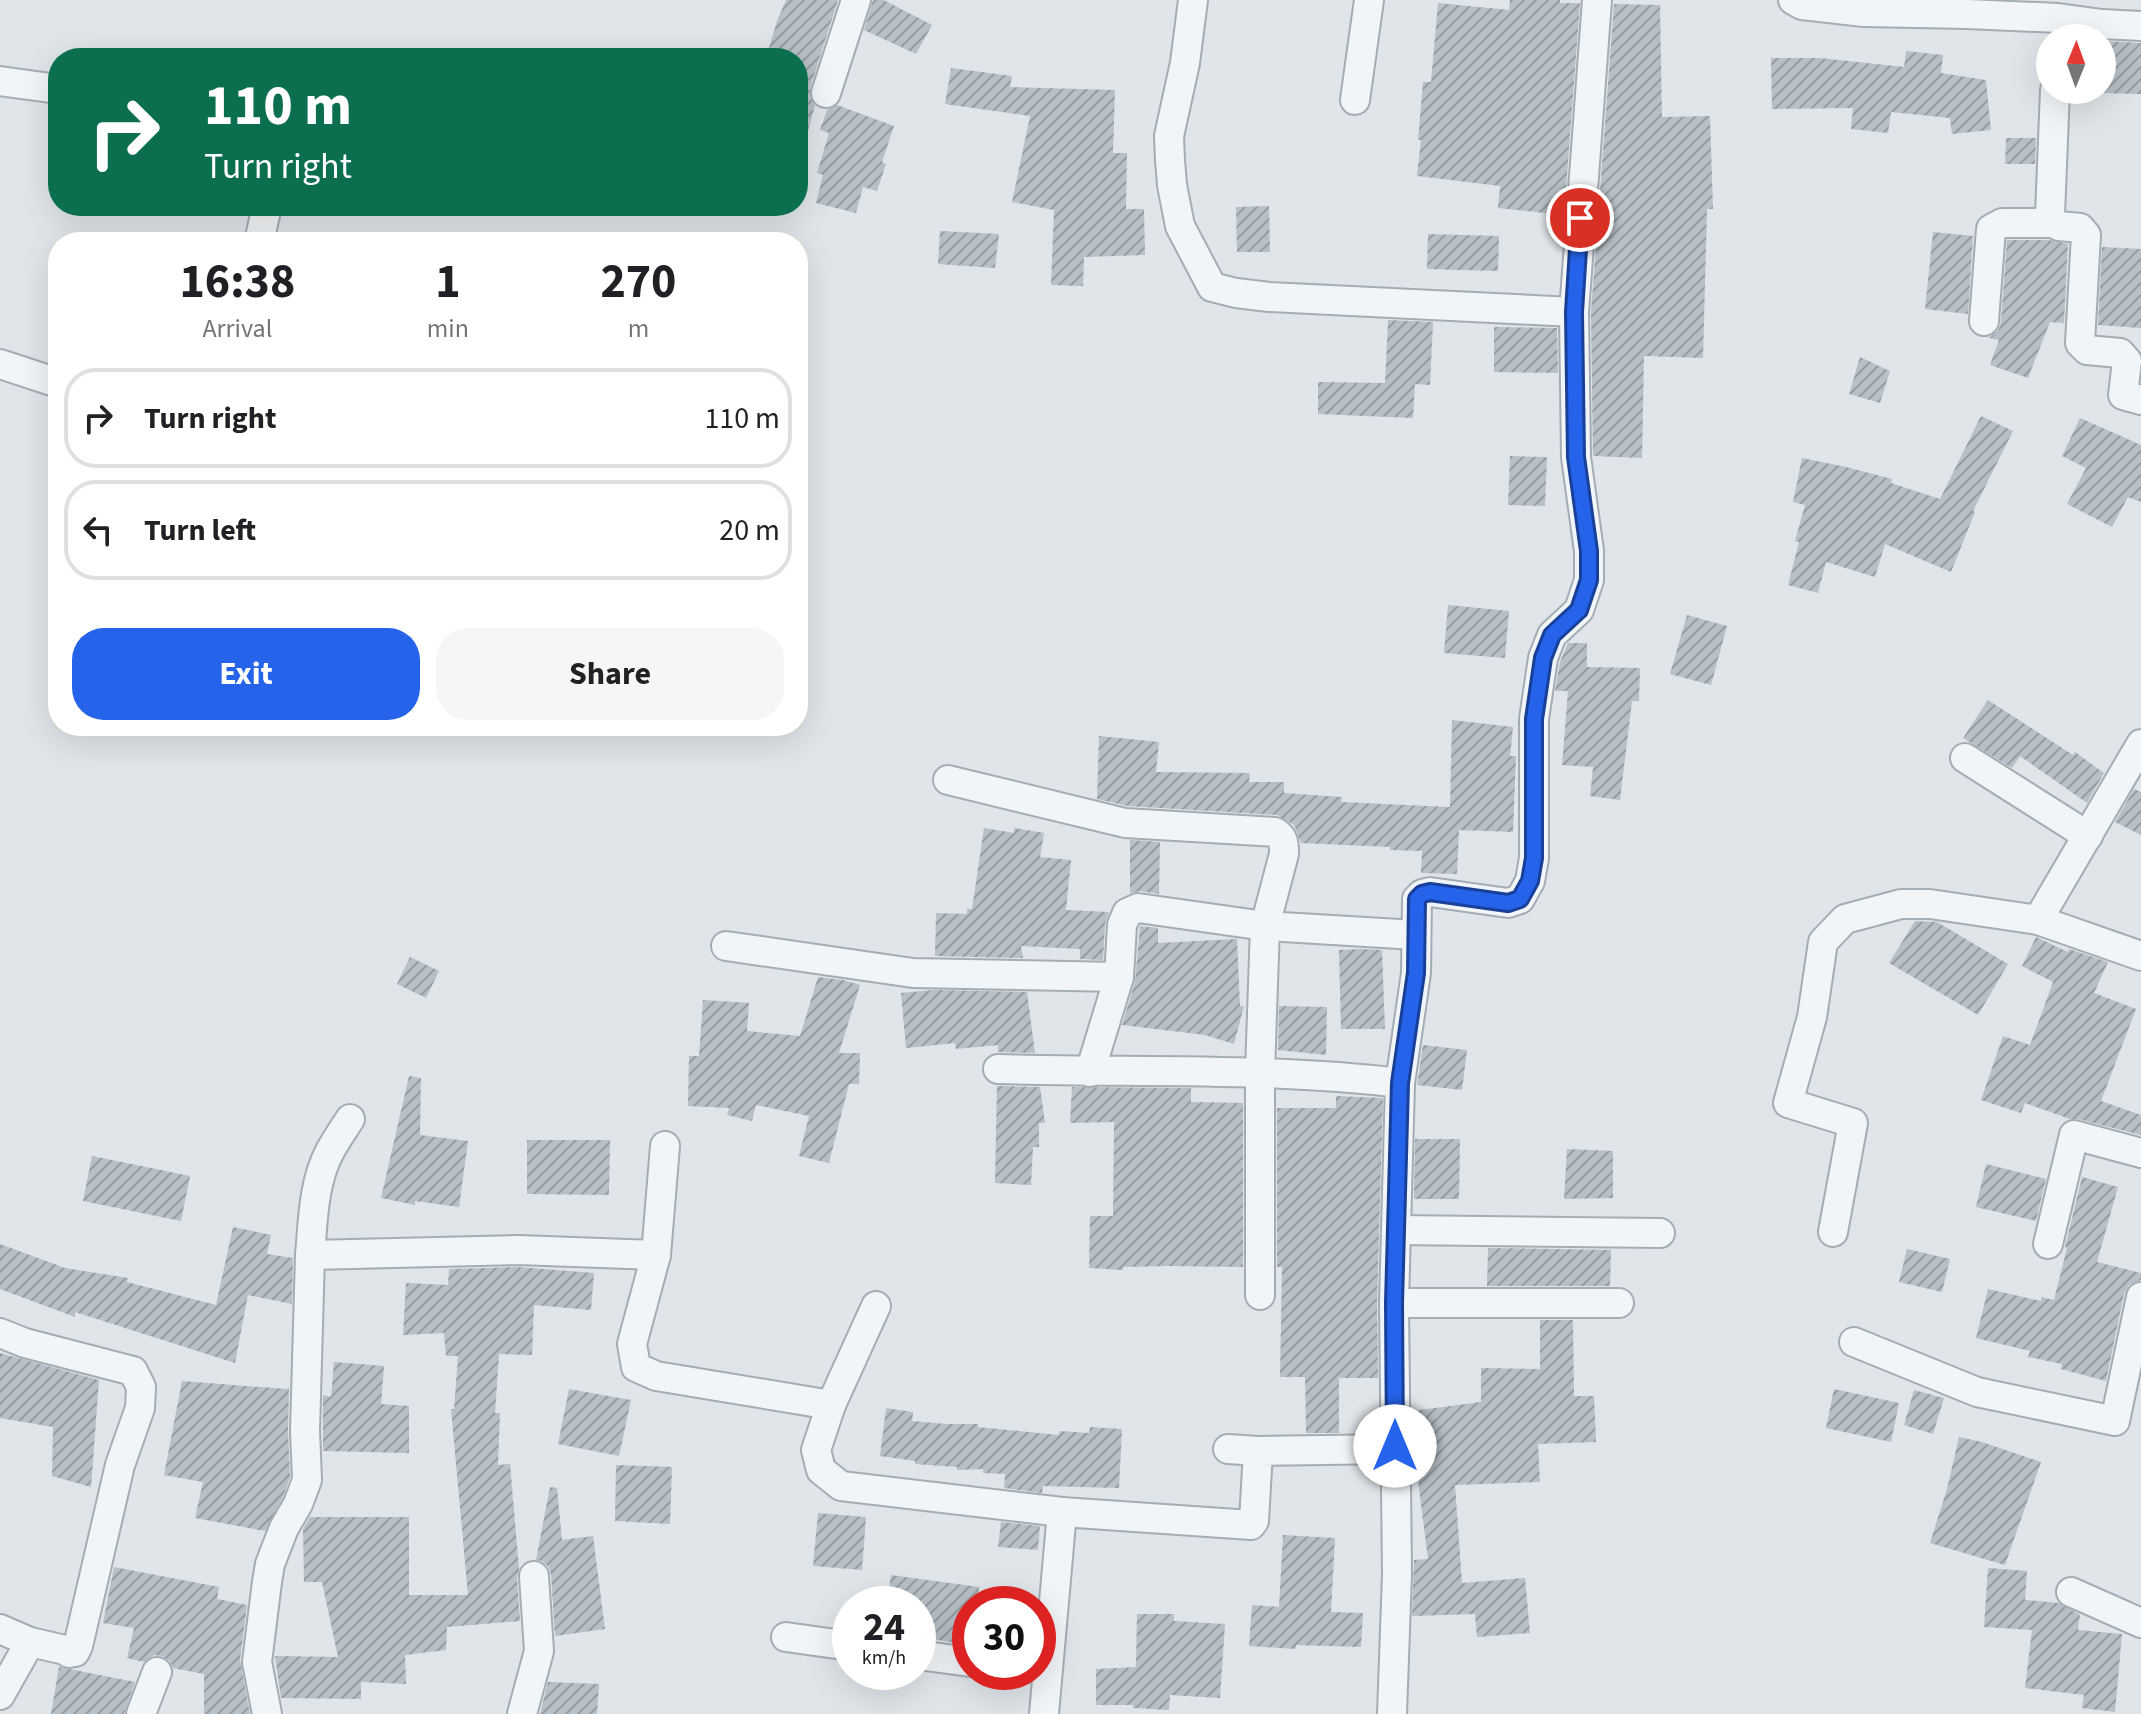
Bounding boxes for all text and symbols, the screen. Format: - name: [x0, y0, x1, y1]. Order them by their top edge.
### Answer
- north arrow: [2036, 24, 2116, 104]
- map controls: [2036, 24, 2116, 104]
- text: 110 m: [204, 67, 352, 146]
- icon: right: [72, 80, 176, 184]
- text: Turn right: [204, 141, 352, 192]
- pin: [1546, 184, 1614, 252]
- icon: arrive: [1558, 196, 1602, 240]
- text: 16:38: [179, 248, 295, 316]
- text: 1: [435, 248, 461, 316]
- text: 270: [600, 248, 676, 316]
- text: Arrival: [202, 310, 272, 347]
- text: min: [427, 310, 469, 347]
- text: m: [628, 310, 649, 347]
- icon: right: [76, 396, 120, 440]
- text: Turn right: [144, 397, 276, 440]
- text: 110 m: [704, 397, 780, 440]
- icon: left: [76, 508, 120, 552]
- text: Turn left: [144, 509, 256, 552]
- text: 20 m: [719, 509, 780, 552]
- button: Exit: [72, 628, 420, 720]
- button: Share: [436, 628, 784, 720]
- position arrow: [1353, 1404, 1437, 1488]
- speed limit sign: 30: [952, 1586, 1056, 1690]
- text: 24: [863, 1599, 905, 1656]
- text: km/h: [862, 1644, 906, 1672]

